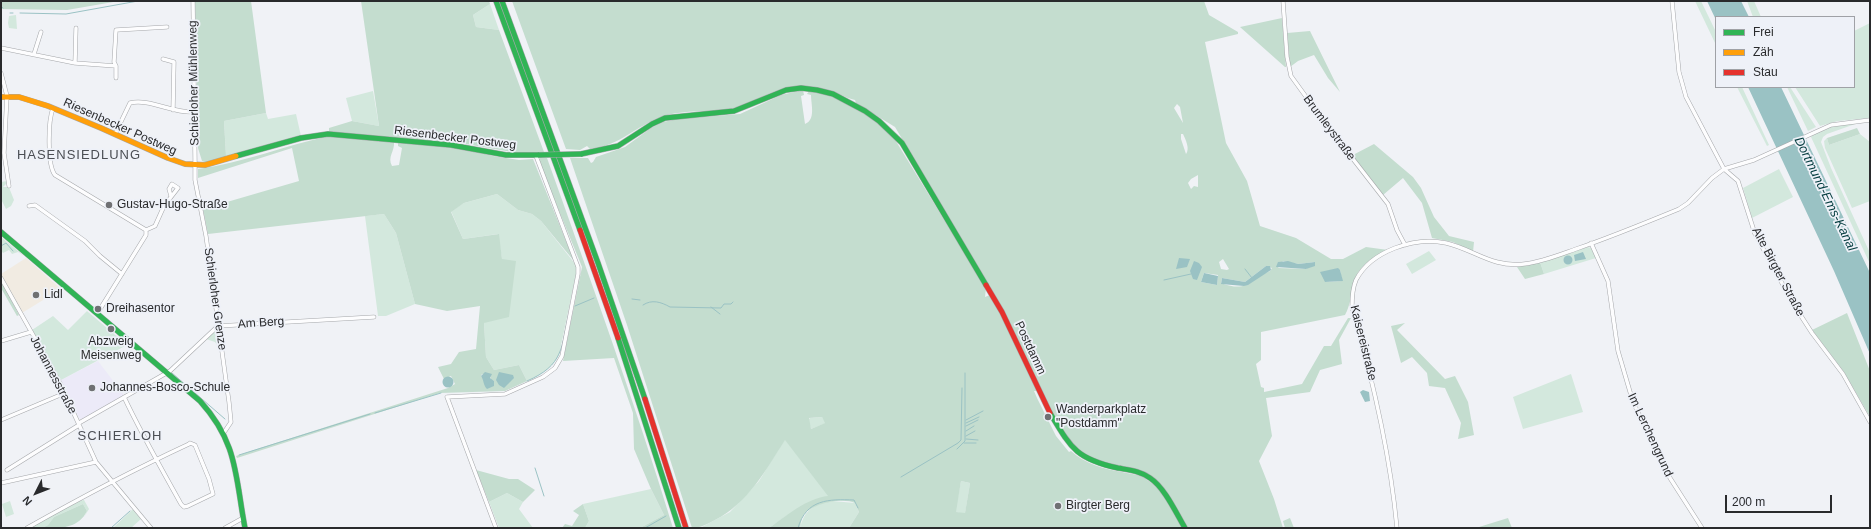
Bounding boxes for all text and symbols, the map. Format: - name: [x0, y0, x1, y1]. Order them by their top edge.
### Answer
- legend: [1715, 16, 1855, 88]
- street label: Schierloher Mühlenweg: [186, 20, 202, 146]
- text: Frei: [1753, 25, 1774, 39]
- text: Zäh: [1753, 45, 1774, 59]
- text: Stau: [1753, 65, 1778, 79]
- street label: Brumleystraße: [1300, 93, 1358, 163]
- street label: Riesenbecker Postweg: [61, 95, 179, 159]
- street label: Riesenbecker Postweg: [393, 123, 517, 153]
- water label: Dortmund-Ems-Kanal: [1791, 134, 1859, 254]
- district label: HASENSIEDLUNG: [17, 147, 141, 163]
- place label: Gustav-Hugo-Straße: [117, 198, 228, 212]
- marker: Gustav-Hugo-Straße: [104, 200, 114, 210]
- street label: Alte Birgter Straße: [1748, 225, 1808, 319]
- street label: Schierloher Grenze: [201, 247, 229, 351]
- place label: Lidl: [44, 288, 63, 302]
- marker: Lidl: [31, 290, 41, 300]
- place label: Dreihasentor: [106, 302, 175, 316]
- marker: Dreihasentor: [93, 304, 103, 314]
- street label: Kaisereistraße: [1347, 304, 1379, 382]
- street label: Am Berg: [237, 314, 285, 332]
- street label: Postdamm: [1011, 319, 1049, 377]
- marker: Abzweig Meisenweg: [106, 324, 116, 334]
- street label: Johannesstraße: [26, 334, 80, 416]
- place label: Abzweig Meisenweg: [81, 335, 141, 363]
- place label: Johannes-Bosco-Schule: [100, 381, 230, 395]
- marker: Johannes-Bosco-Schule: [87, 383, 97, 393]
- street label: Im Lerchengrund: [1624, 391, 1676, 479]
- place label: Wanderparkplatz "Postdamm": [1056, 403, 1146, 431]
- marker: Wanderparkplatz "Postdamm": [1043, 412, 1053, 422]
- district label: SCHIERLOH: [78, 428, 162, 444]
- north arrow: [16, 473, 56, 513]
- scale bar: [1727, 487, 1834, 513]
- text: N: [20, 494, 34, 508]
- text: 200 m: [1732, 495, 1765, 509]
- place label: Birgter Berg: [1066, 499, 1130, 513]
- marker: Birgter Berg: [1053, 501, 1063, 511]

